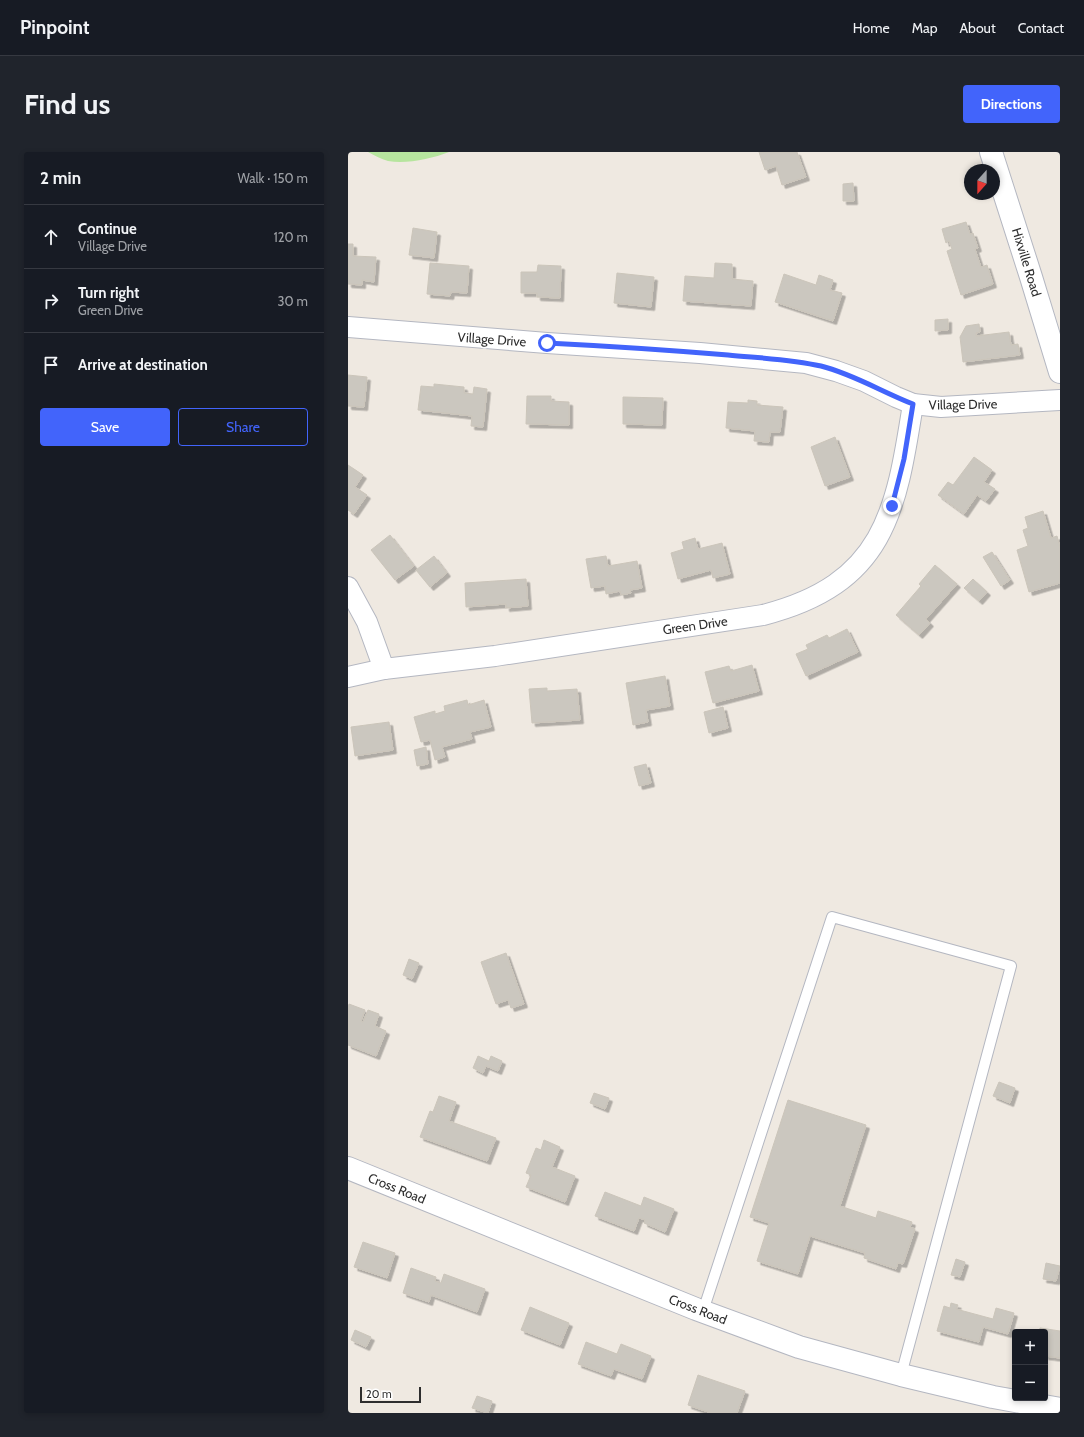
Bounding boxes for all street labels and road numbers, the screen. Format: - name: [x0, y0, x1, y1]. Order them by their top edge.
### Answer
- street label: Hixville Road: [1009, 226, 1045, 298]
- street label: Village Drive: [457, 329, 527, 349]
- street label: Village Drive: [928, 395, 998, 413]
- street label: Green Drive: [662, 612, 729, 637]
- street label: Cross Road: [366, 1169, 428, 1207]
- street label: Cross Road: [667, 1291, 729, 1327]

